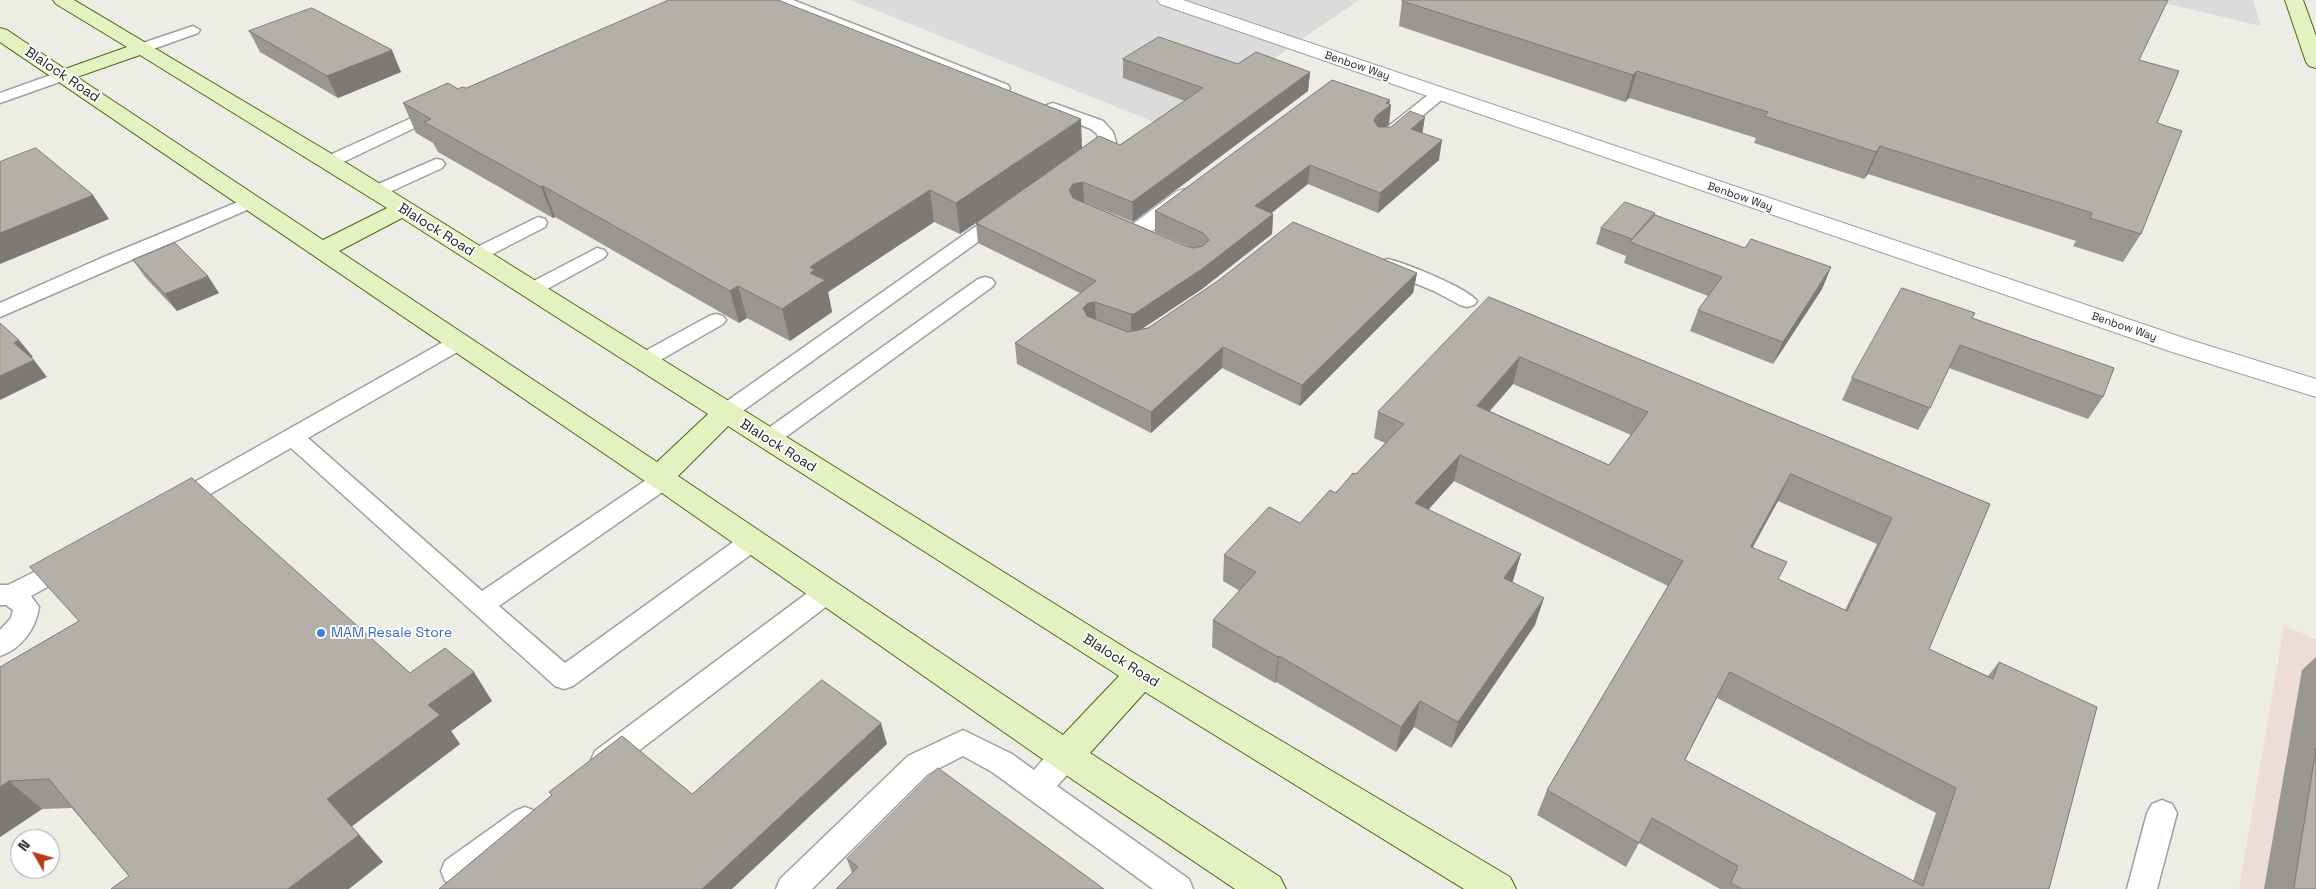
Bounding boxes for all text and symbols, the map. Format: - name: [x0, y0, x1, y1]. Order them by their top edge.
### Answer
- street label: Blalock Road: [21, 44, 103, 106]
- street label: Benbow Way: [1323, 49, 1391, 83]
- street label: Benbow Way: [1706, 180, 1774, 214]
- street label: Blalock Road: [395, 200, 477, 260]
- street label: Benbow Way: [2090, 310, 2158, 344]
- street label: Blalock Road: [737, 416, 819, 476]
- place label: MAM Resale Store: [331, 625, 452, 641]
- marker: MAM Resale Store: [315, 627, 327, 639]
- street label: Blalock Road: [1080, 631, 1162, 691]
- north arrow: [10, 829, 60, 879]
- text: N: [14, 836, 34, 855]

